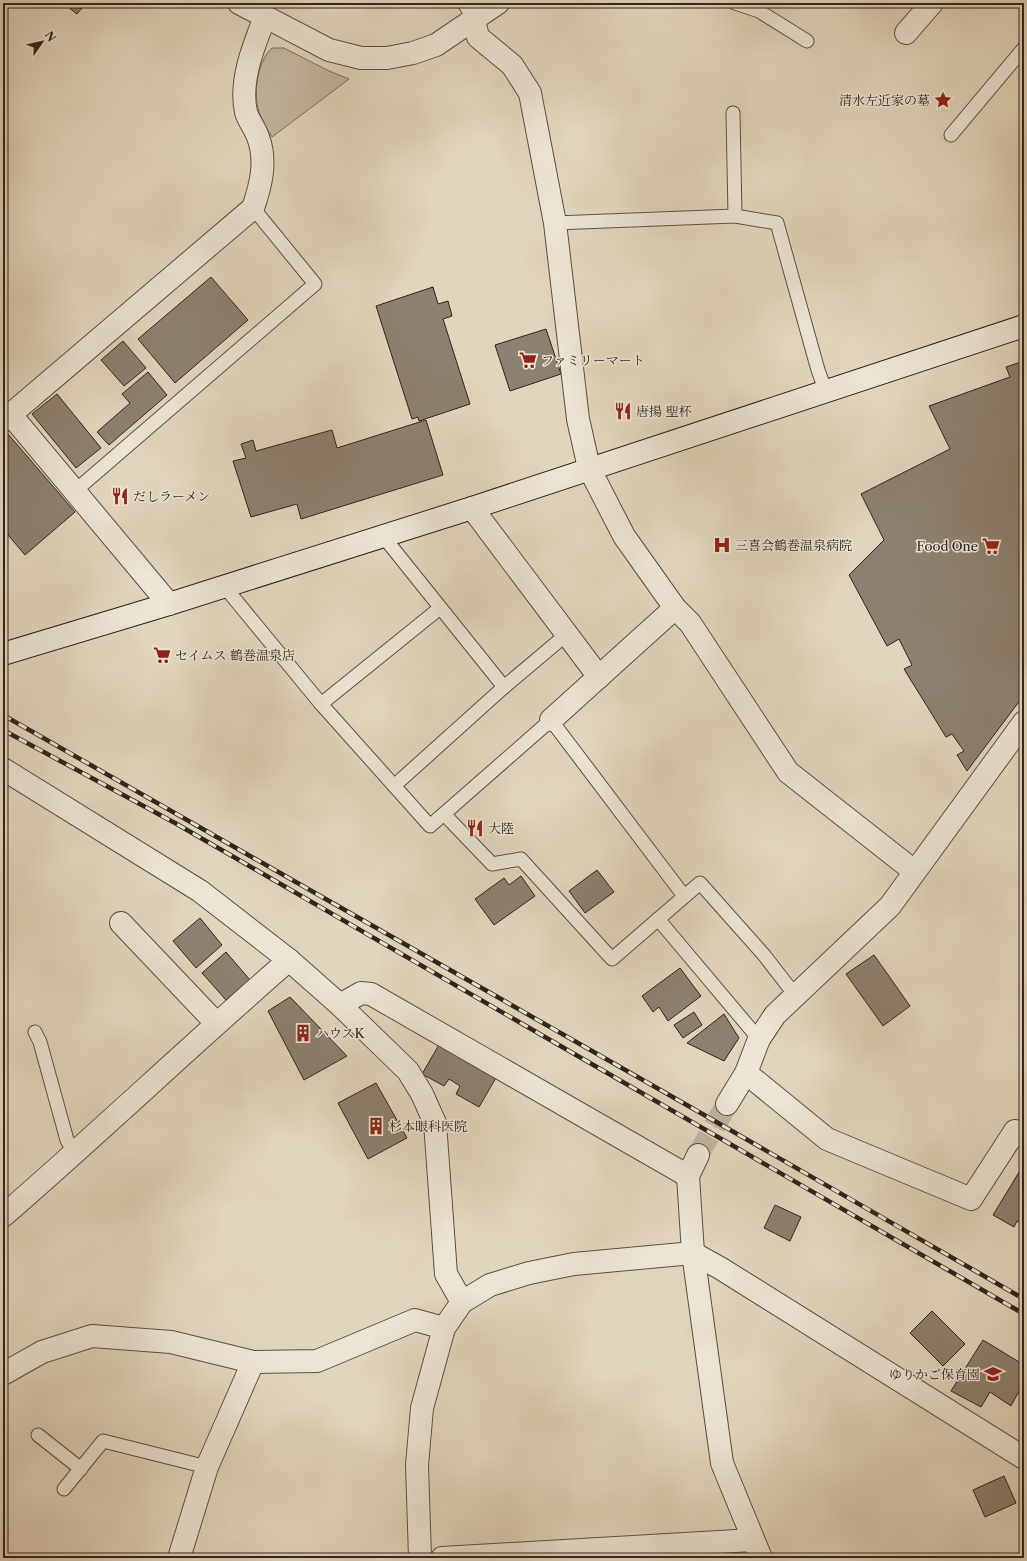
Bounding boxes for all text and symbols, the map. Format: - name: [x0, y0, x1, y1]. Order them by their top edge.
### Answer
- north arrow: [22, 22, 62, 62]
- text: N: [42, 29, 59, 45]
- place icon: 清水左近家の墓: [933, 90, 953, 110]
- place label: 清水左近家の墓: [839, 92, 930, 108]
- supermarket icon: ファミリーマート: [518, 350, 538, 370]
- place label: ファミリーマート: [541, 352, 645, 368]
- restaurant icon: 唐揚 聖杯: [613, 401, 633, 421]
- place label: 唐揚 聖杯: [636, 403, 691, 419]
- restaurant icon: だしラーメン: [110, 486, 130, 506]
- place label: だしラーメン: [133, 488, 210, 504]
- hospital icon: 三喜会鶴巻温泉病院: [712, 535, 732, 555]
- supermarket icon: Food One: [981, 536, 1001, 556]
- place label: 三喜会鶴巻温泉病院: [735, 537, 852, 553]
- place label: Food One: [917, 538, 978, 554]
- supermarket icon: セイムス 鶴巻温泉店: [152, 645, 172, 665]
- place label: セイムス 鶴巻温泉店: [175, 647, 295, 663]
- restaurant icon: 大陸: [465, 818, 485, 838]
- place label: 大陸: [488, 820, 514, 836]
- building icon: ハウスK: [293, 1023, 313, 1043]
- place label: ハウスK: [316, 1025, 366, 1041]
- building icon: 杉本眼科医院: [366, 1116, 386, 1136]
- place label: 杉本眼科医院: [389, 1118, 467, 1134]
- school or university icon: ゆりかご保育園: [983, 1364, 1003, 1384]
- place label: ゆりかご保育園: [889, 1366, 980, 1382]

